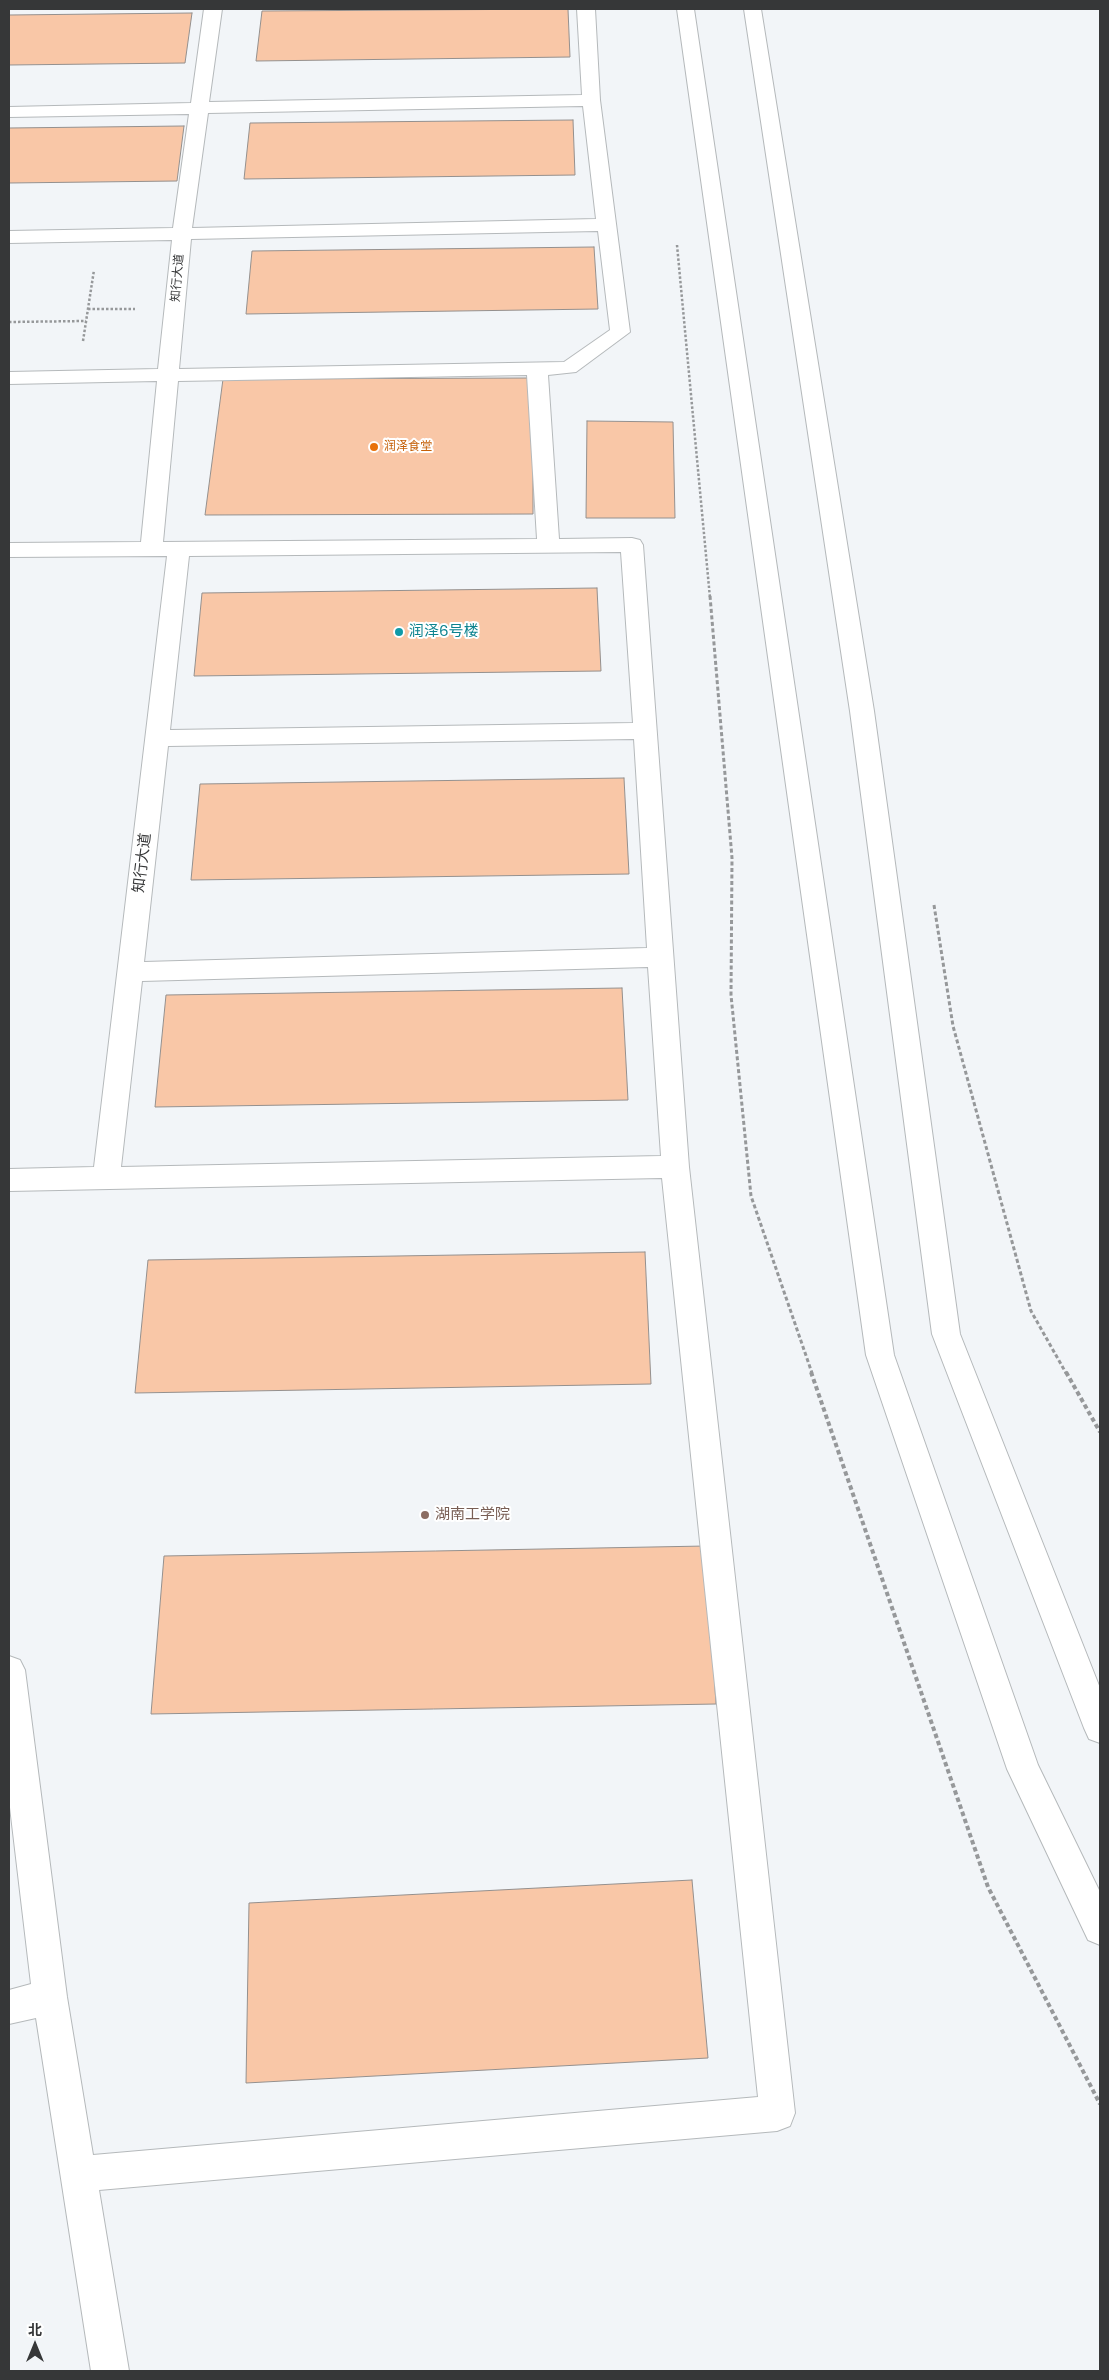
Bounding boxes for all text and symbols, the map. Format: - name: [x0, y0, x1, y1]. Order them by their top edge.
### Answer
- street label: 知行大道: [169, 253, 187, 303]
- place label: 润泽食堂: [384, 440, 432, 454]
- marker: 润泽食堂: [368, 441, 380, 453]
- place label: 润泽6号楼: [409, 623, 479, 641]
- marker: 润泽6号楼: [393, 626, 405, 638]
- street label: 知行大道: [130, 832, 156, 894]
- place label: 湖南工学院: [435, 1506, 510, 1524]
- marker: 湖南工学院: [419, 1509, 431, 1521]
- north arrow: [10, 2320, 60, 2370]
- text: 北: [28, 2320, 42, 2340]

